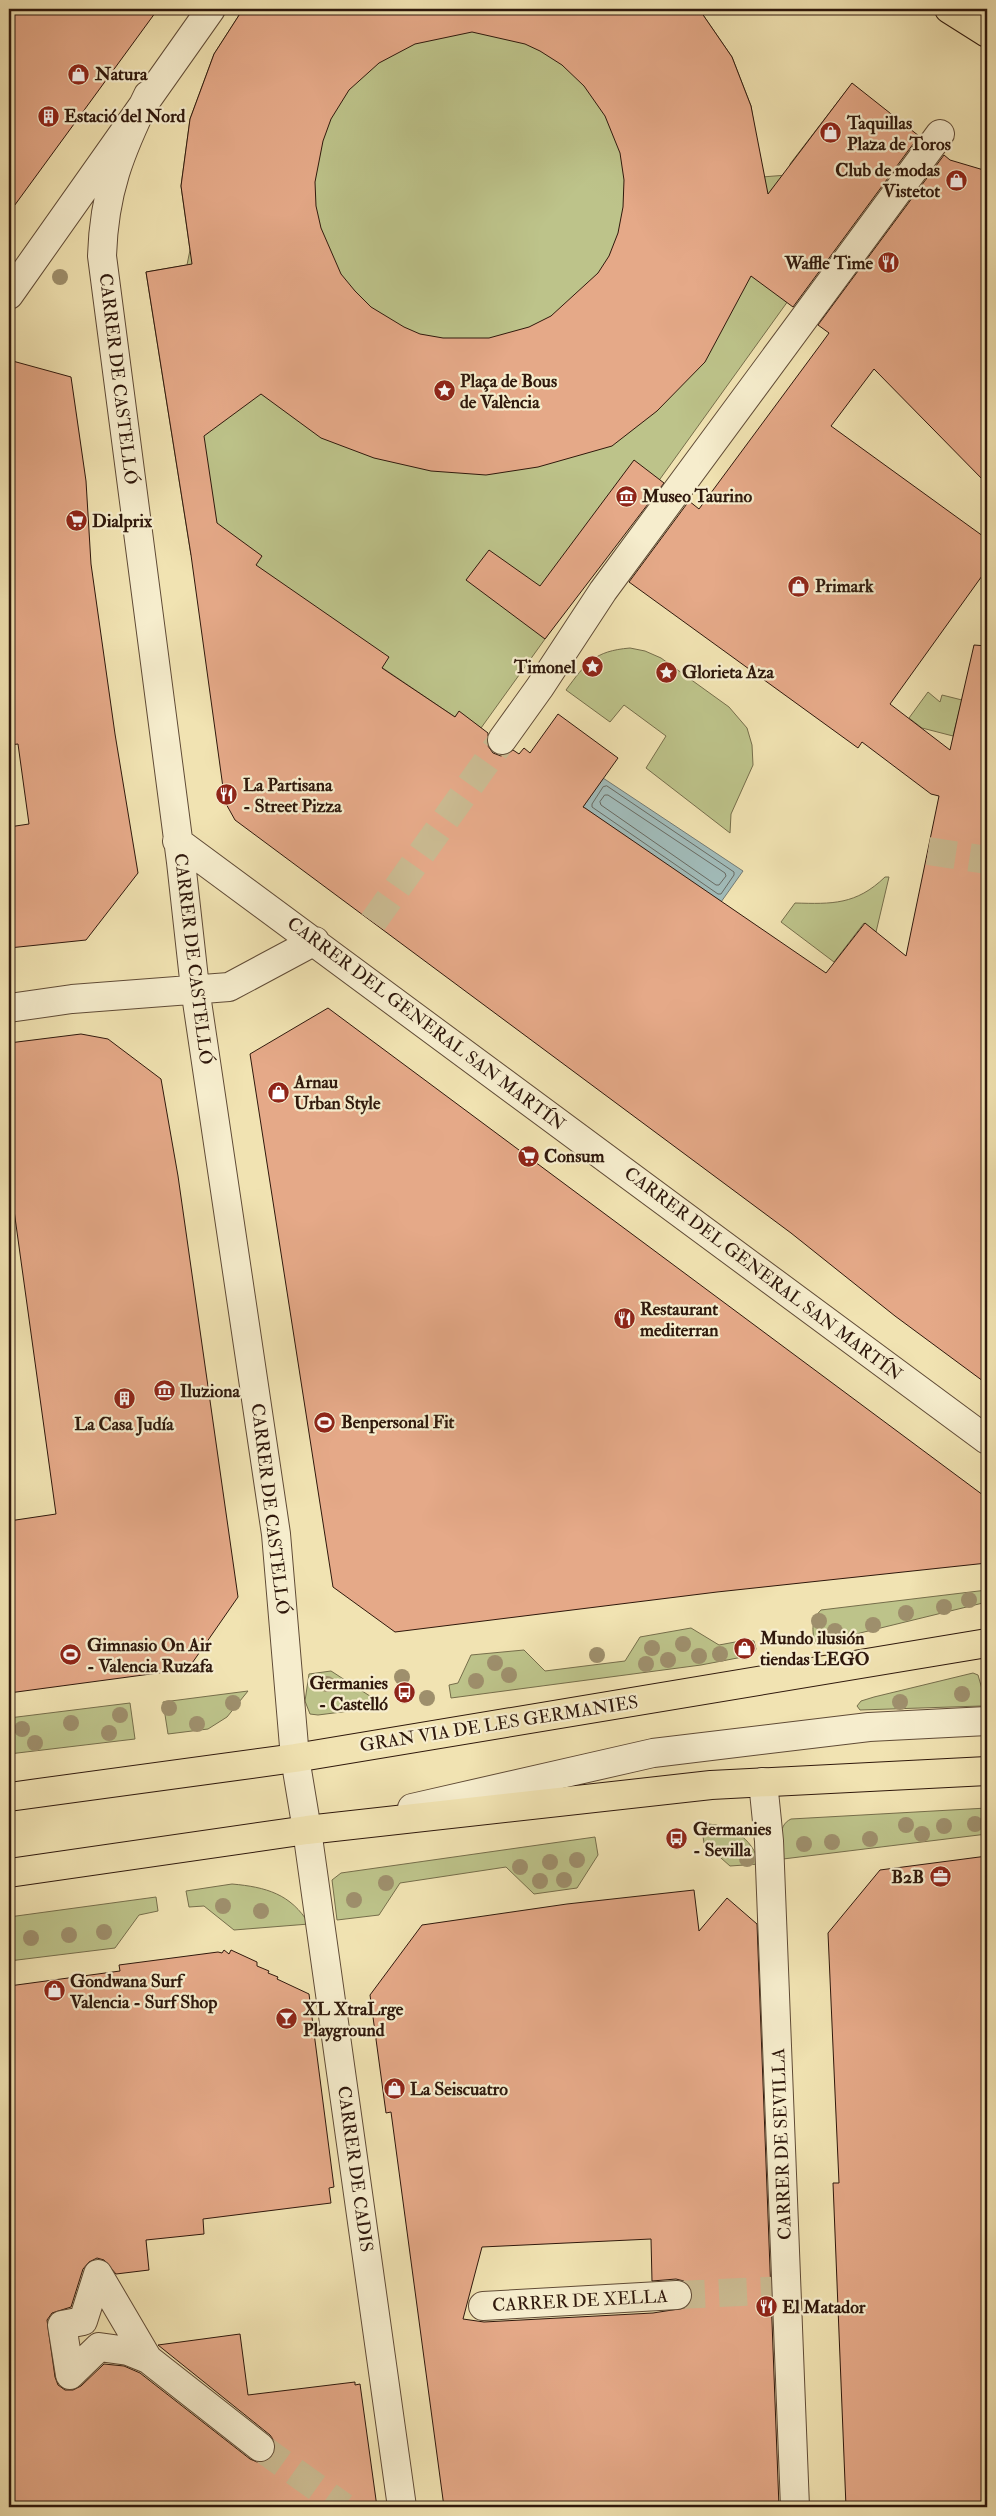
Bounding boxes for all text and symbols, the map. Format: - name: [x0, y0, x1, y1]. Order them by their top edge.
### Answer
- shop icon: Natura: [67, 62, 91, 86]
- place label: Natura: [94, 63, 148, 86]
- building icon: Estació del Nord: [36, 104, 60, 128]
- place label: Estació del Nord: [64, 105, 186, 128]
- place label: Taquillas Plaza de Toros: [846, 112, 951, 156]
- shop icon: Taquillas Plaza de Toros: [819, 121, 843, 145]
- place label: Club de modas Vistetot: [835, 159, 940, 203]
- shop icon: Club de modas Vistetot: [944, 168, 968, 192]
- restaurant icon: Waffle Time: [877, 251, 901, 275]
- place label: Waffle Time: [784, 252, 873, 275]
- street label: CARRER DE CASTELLÓ: [94, 272, 142, 486]
- place label: Plaça de Bous de València: [460, 370, 557, 414]
- place icon: Plaça de Bous de València: [432, 379, 456, 403]
- museum icon: Museo Taurino: [614, 484, 638, 508]
- place label: Museo Taurino: [641, 485, 752, 508]
- supermarket icon: Dialprix: [64, 509, 88, 533]
- place label: Dialprix: [92, 510, 153, 533]
- shop icon: Primark: [787, 574, 811, 598]
- place label: Primark: [815, 575, 874, 598]
- place icon: Timonel: [580, 655, 604, 679]
- place label: Timonel: [513, 656, 576, 679]
- place icon: Glorieta Aza: [654, 660, 678, 684]
- place label: Glorieta Aza: [682, 661, 774, 684]
- place label: La Partisana - Street Pizza: [243, 774, 342, 818]
- restaurant icon: La Partisana - Street Pizza: [215, 783, 239, 807]
- street label: CARRER DE CASTELLÓ: [169, 852, 217, 1066]
- street label: CARRER DEL GENERAL SAN MARTÍN: [282, 912, 570, 1136]
- place label: Arnau Urban Style: [293, 1071, 381, 1115]
- shop icon: Arnau Urban Style: [266, 1080, 290, 1104]
- supermarket icon: Consum: [516, 1144, 540, 1168]
- place label: Consum: [544, 1145, 606, 1168]
- street label: CARRER DEL GENERAL SAN MARTÍN: [619, 1162, 907, 1386]
- place label: Restaurant mediterran: [640, 1298, 719, 1342]
- restaurant icon: Restaurant mediterran: [612, 1307, 636, 1331]
- museum icon: Iluziona: [152, 1379, 176, 1403]
- place label: Iluziona: [180, 1380, 240, 1403]
- building icon: La Casa Judía: [112, 1387, 136, 1411]
- street label: CARRER DE CASTELLÓ: [246, 1402, 294, 1616]
- sports icon: Benpersonal Fit: [313, 1410, 337, 1434]
- place label: Benpersonal Fit: [341, 1411, 455, 1434]
- place label: La Casa Judía: [74, 1413, 174, 1436]
- place label: Mundo ilusión tiendas LEGO: [759, 1627, 870, 1671]
- place label: Gimnasio On Air - Valencia Ruzafa: [87, 1634, 214, 1678]
- shop icon: Mundo ilusión tiendas LEGO: [732, 1636, 756, 1660]
- sports icon: Gimnasio On Air - Valencia Ruzafa: [59, 1643, 83, 1667]
- place label: Germanies - Castelló: [310, 1672, 388, 1716]
- bus stop icon: Germanies - Castelló: [392, 1681, 416, 1705]
- street label: GRAN VIA DE LES GERMANIES: [358, 1691, 640, 1757]
- place label: Germanies - Sevilla: [693, 1818, 771, 1862]
- bus stop icon: Germanies - Sevilla: [665, 1827, 689, 1851]
- office icon: B2B: [928, 1865, 952, 1889]
- place label: B2B: [891, 1866, 924, 1889]
- place label: Gondwana Surf Valencia - Surf Shop: [69, 1970, 217, 2014]
- shop icon: Gondwana Surf Valencia - Surf Shop: [42, 1979, 66, 2003]
- place label: XL XtraLrge Playground: [303, 1998, 404, 2042]
- bar icon: XL XtraLrge Playground: [275, 2007, 299, 2031]
- street label: CARRER DE SEVILLA: [767, 2047, 797, 2240]
- shop icon: La Seiscuatro: [382, 2077, 406, 2101]
- place label: La Seiscuatro: [410, 2078, 508, 2101]
- street label: CARRER DE CADIS: [332, 2084, 378, 2254]
- street label: CARRER DE XELLA: [492, 2285, 669, 2317]
- restaurant icon: El Matador: [754, 2295, 778, 2319]
- place label: El Matador: [782, 2296, 866, 2319]

